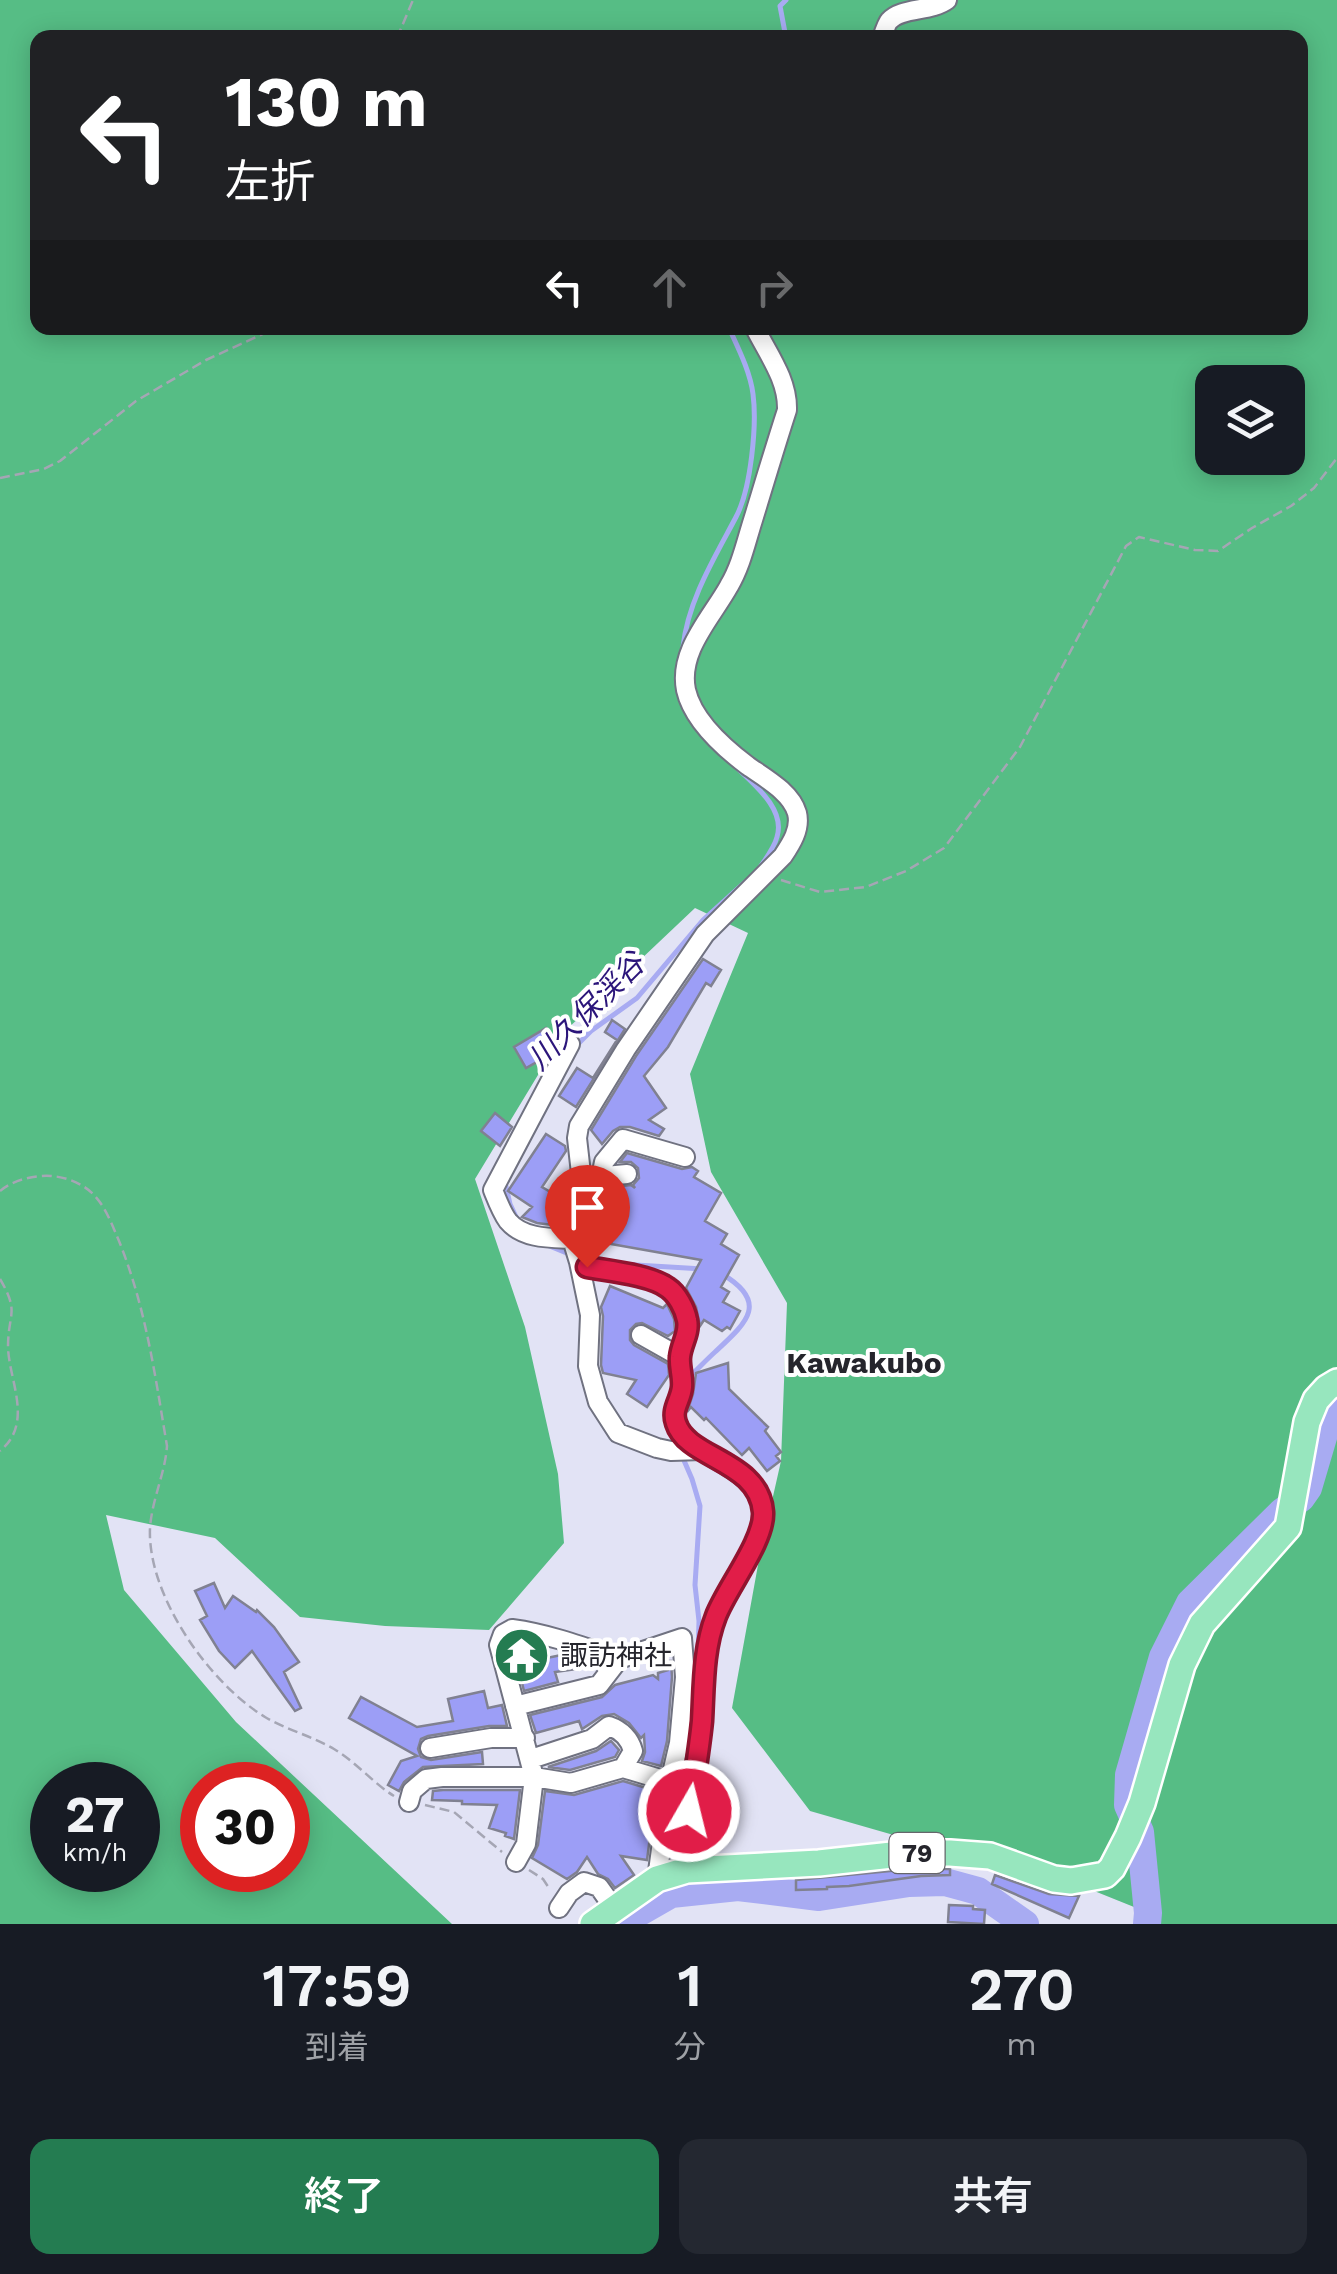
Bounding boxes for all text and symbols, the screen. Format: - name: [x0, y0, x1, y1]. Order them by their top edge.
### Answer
- text: 130 m: [225, 61, 428, 143]
- icon: left: [60, 70, 190, 200]
- text: 左折: [225, 155, 315, 208]
- icon: left: [537, 260, 592, 315]
- icon: ahead: [642, 260, 697, 315]
- icon: right: [747, 260, 802, 315]
- map controls: [1195, 365, 1305, 475]
- button: layers: [1195, 365, 1305, 475]
- water label: 川久保渓谷: [521, 943, 654, 1076]
- pin: [545, 1165, 630, 1268]
- icon: arrive: [560, 1180, 615, 1235]
- district label: Kawakubo: [786, 1345, 942, 1380]
- temple icon: 諏訪神社: [491, 1625, 551, 1685]
- place label: 諏訪神社: [560, 1639, 672, 1672]
- position arrow: [637, 1759, 741, 1863]
- speed limit sign: 30: [180, 1762, 310, 1892]
- text: 27: [65, 1785, 125, 1844]
- road number: 79: [890, 1833, 944, 1873]
- text: km/h: [63, 1838, 127, 1867]
- text: 17:59: [262, 1950, 412, 2021]
- text: 1: [678, 1950, 703, 2021]
- text: 270: [968, 1954, 1075, 2025]
- text: m: [1006, 2025, 1037, 2063]
- text: 到着: [305, 2028, 369, 2066]
- text: 分: [674, 2028, 706, 2066]
- button: 終了: [30, 2139, 659, 2254]
- button: 共有: [679, 2139, 1307, 2254]

